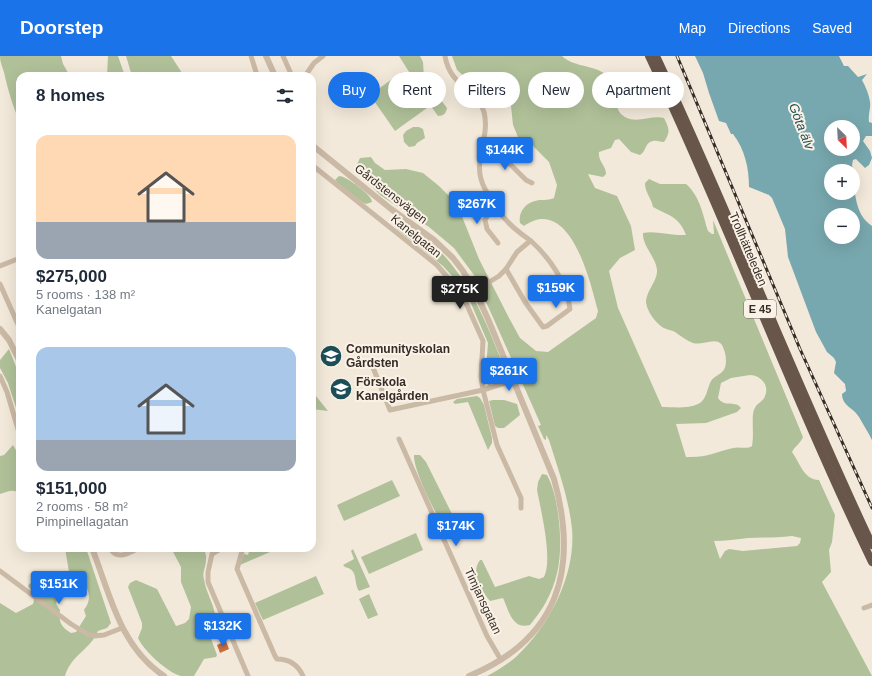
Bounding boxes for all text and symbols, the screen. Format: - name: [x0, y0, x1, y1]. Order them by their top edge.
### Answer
- text: Doorstep: [20, 17, 103, 38]
- text: Map: [679, 20, 706, 36]
- text: Directions: [728, 20, 790, 36]
- text: Saved: [812, 20, 852, 36]
- chip: Buy: [328, 72, 380, 108]
- chip: Rent: [388, 72, 446, 108]
- chip: Filters: [454, 72, 520, 108]
- chip: New: [528, 72, 584, 108]
- chip: Apartment: [592, 72, 684, 108]
- icon: filters: [274, 85, 296, 107]
- text: 8 homes: [36, 86, 105, 105]
- water label: Göta älv: [786, 101, 818, 153]
- north arrow: [824, 120, 860, 156]
- map controls: [824, 120, 860, 244]
- pin: $144K: [477, 137, 533, 171]
- text: $144K: [486, 142, 524, 157]
- icon: home: [130, 161, 202, 233]
- street label: Gårdstensvägen: [352, 161, 430, 227]
- button: +: [824, 164, 860, 200]
- pin: $267K: [449, 191, 505, 225]
- text: $267K: [458, 196, 496, 211]
- button: −: [824, 208, 860, 244]
- street label: Trollhätteleden: [726, 210, 770, 288]
- street label: Kanelgatan: [388, 211, 444, 261]
- text: $275,000: [36, 267, 107, 286]
- pin: $159K: [528, 275, 584, 309]
- pin: $275K: [432, 276, 488, 310]
- text: $159K: [537, 280, 575, 295]
- text: $275K: [441, 281, 479, 296]
- text: 5 rooms · 138 m²: [36, 287, 135, 302]
- road number: E 45: [744, 300, 776, 318]
- text: Kanelgatan: [36, 302, 102, 317]
- place label: Communityskolan Gårdsten: [346, 342, 450, 370]
- school or university icon: Communityskolan Gårdsten: [318, 343, 344, 369]
- pin: $261K: [481, 358, 537, 392]
- text: $261K: [490, 363, 528, 378]
- icon: home: [130, 373, 202, 445]
- place label: Förskola Kanelgården: [356, 375, 429, 403]
- school or university icon: Förskola Kanelgården: [328, 376, 354, 402]
- text: $151,000: [36, 479, 107, 498]
- text: 2 rooms · 58 m²: [36, 499, 128, 514]
- pin: $174K: [428, 513, 484, 547]
- text: Pimpinellagatan: [36, 514, 129, 529]
- text: $174K: [437, 518, 475, 533]
- street label: Timjansgatan: [462, 566, 504, 636]
- pin: $151K: [31, 571, 87, 605]
- text: $151K: [40, 576, 78, 591]
- pin: $132K: [195, 613, 251, 647]
- text: $132K: [204, 618, 242, 633]

